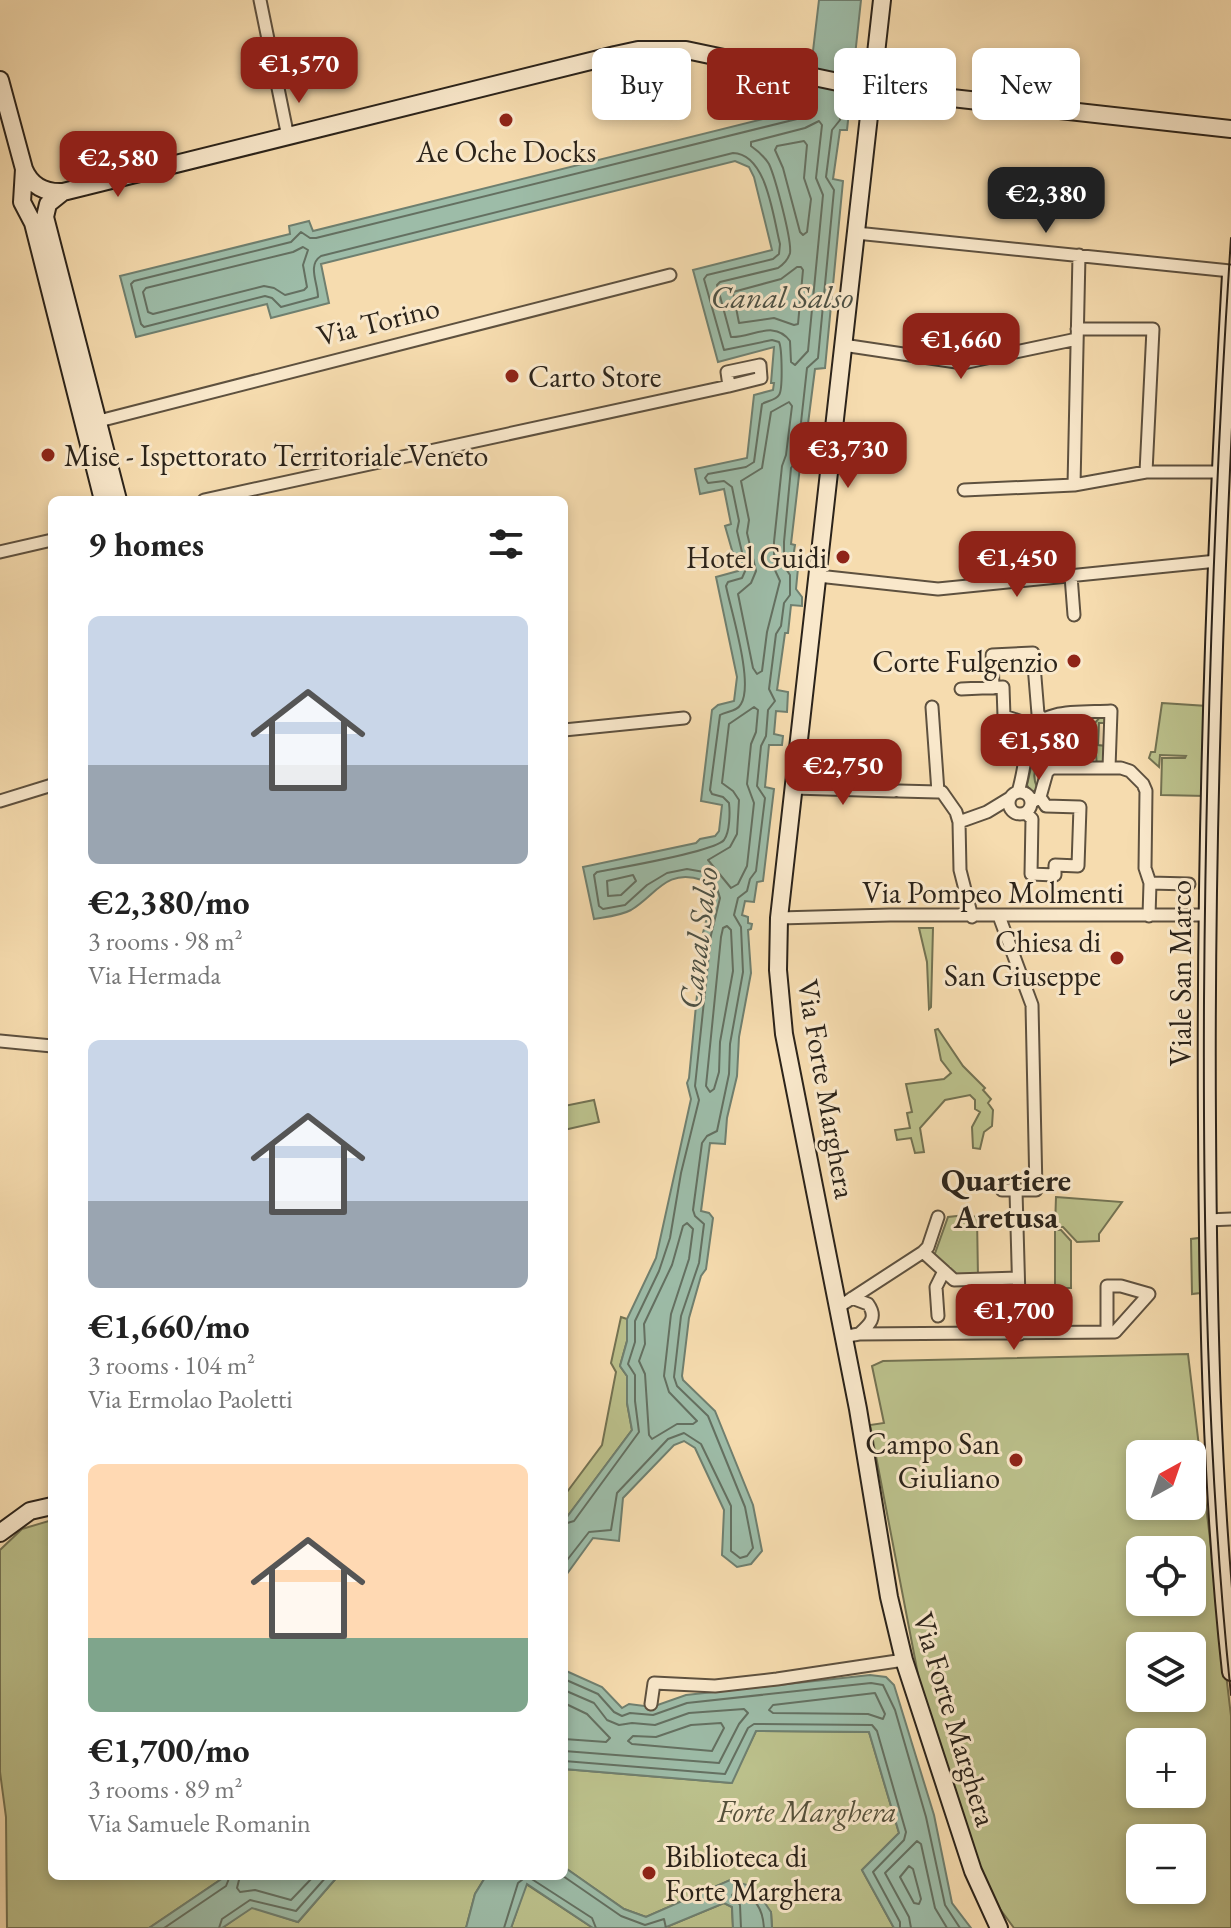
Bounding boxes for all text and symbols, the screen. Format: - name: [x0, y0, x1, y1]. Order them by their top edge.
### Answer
- pin: €1,570: [234, 37, 364, 105]
- text: €1,570: [259, 46, 339, 80]
- chip: Buy: [592, 48, 691, 120]
- chip: Rent: [707, 48, 818, 120]
- chip: Filters: [834, 48, 956, 120]
- chip: New: [972, 48, 1080, 120]
- marker: Ae Oche Docks: [497, 111, 515, 129]
- pin: €2,580: [53, 131, 183, 199]
- place label: Ae Oche Docks: [415, 132, 596, 171]
- text: €2,580: [78, 140, 158, 174]
- pin: €2,380: [981, 167, 1111, 235]
- text: €2,380: [1006, 176, 1086, 210]
- water label: Canal Salso: [711, 276, 853, 318]
- street label: Via Torino: [313, 287, 443, 355]
- pin: €1,660: [896, 313, 1026, 381]
- text: €1,660: [921, 322, 1001, 356]
- place label: Carto Store: [528, 357, 662, 396]
- marker: Carto Store: [503, 367, 521, 385]
- pin: €3,730: [783, 422, 913, 490]
- text: €3,730: [808, 431, 888, 465]
- place label: Mise - Ispettorato Territoriale Veneto: [64, 436, 488, 475]
- marker: Mise - Ispettorato Territoriale Veneto: [39, 446, 57, 464]
- text: 9 homes: [88, 522, 204, 566]
- icon: filters: [484, 522, 528, 566]
- pin: €1,450: [952, 531, 1082, 599]
- place label: Hotel Guidi: [686, 538, 827, 577]
- text: €1,450: [977, 540, 1057, 574]
- marker: Hotel Guidi: [834, 548, 852, 566]
- place label: Corte Fulgenzio: [872, 642, 1058, 681]
- marker: Corte Fulgenzio: [1065, 652, 1083, 670]
- icon: home: [236, 668, 380, 812]
- pin: €1,580: [974, 714, 1104, 782]
- text: €1,580: [999, 723, 1079, 757]
- pin: €2,750: [778, 739, 908, 807]
- text: €2,750: [803, 748, 883, 782]
- water label: Canal Salso: [668, 865, 728, 1011]
- street label: Via Pompeo Molmenti: [862, 873, 1124, 912]
- text: €2,380/mo: [88, 880, 250, 924]
- street label: Viale San Marco: [1161, 880, 1200, 1066]
- place label: Chiesa di San Giuseppe: [944, 922, 1101, 995]
- text: 3 rooms · 98 m²: [88, 924, 243, 958]
- marker: Chiesa di San Giuseppe: [1108, 949, 1126, 967]
- text: Via Hermada: [88, 958, 221, 992]
- street label: Via Forte Marghera: [789, 976, 865, 1202]
- icon: home: [236, 1092, 380, 1236]
- district label: Quartiere Aretusa: [941, 1159, 1071, 1238]
- pin: €1,700: [949, 1284, 1079, 1352]
- text: €1,700: [974, 1293, 1054, 1327]
- text: €1,660/mo: [88, 1304, 250, 1348]
- text: 3 rooms · 104 m²: [88, 1348, 255, 1382]
- text: Via Ermolao Paoletti: [88, 1382, 293, 1416]
- place label: Campo San Giuliano: [865, 1424, 1000, 1497]
- north arrow: [1126, 1440, 1206, 1520]
- map controls: [1126, 1440, 1206, 1904]
- marker: Campo San Giuliano: [1007, 1451, 1025, 1469]
- icon: home: [236, 1516, 380, 1660]
- button: locate: [1126, 1536, 1206, 1616]
- street label: Via Forte Marghera: [904, 1607, 1006, 1831]
- button: layers: [1126, 1632, 1206, 1712]
- text: €1,700/mo: [88, 1728, 250, 1772]
- button: +: [1126, 1728, 1206, 1808]
- text: 3 rooms · 89 m²: [88, 1772, 243, 1806]
- park label: Forte Marghera: [716, 1792, 897, 1831]
- text: Via Samuele Romanin: [88, 1806, 311, 1840]
- button: −: [1126, 1824, 1206, 1904]
- place label: Biblioteca di Forte Marghera: [665, 1837, 842, 1910]
- marker: Biblioteca di Forte Marghera: [640, 1864, 658, 1882]

